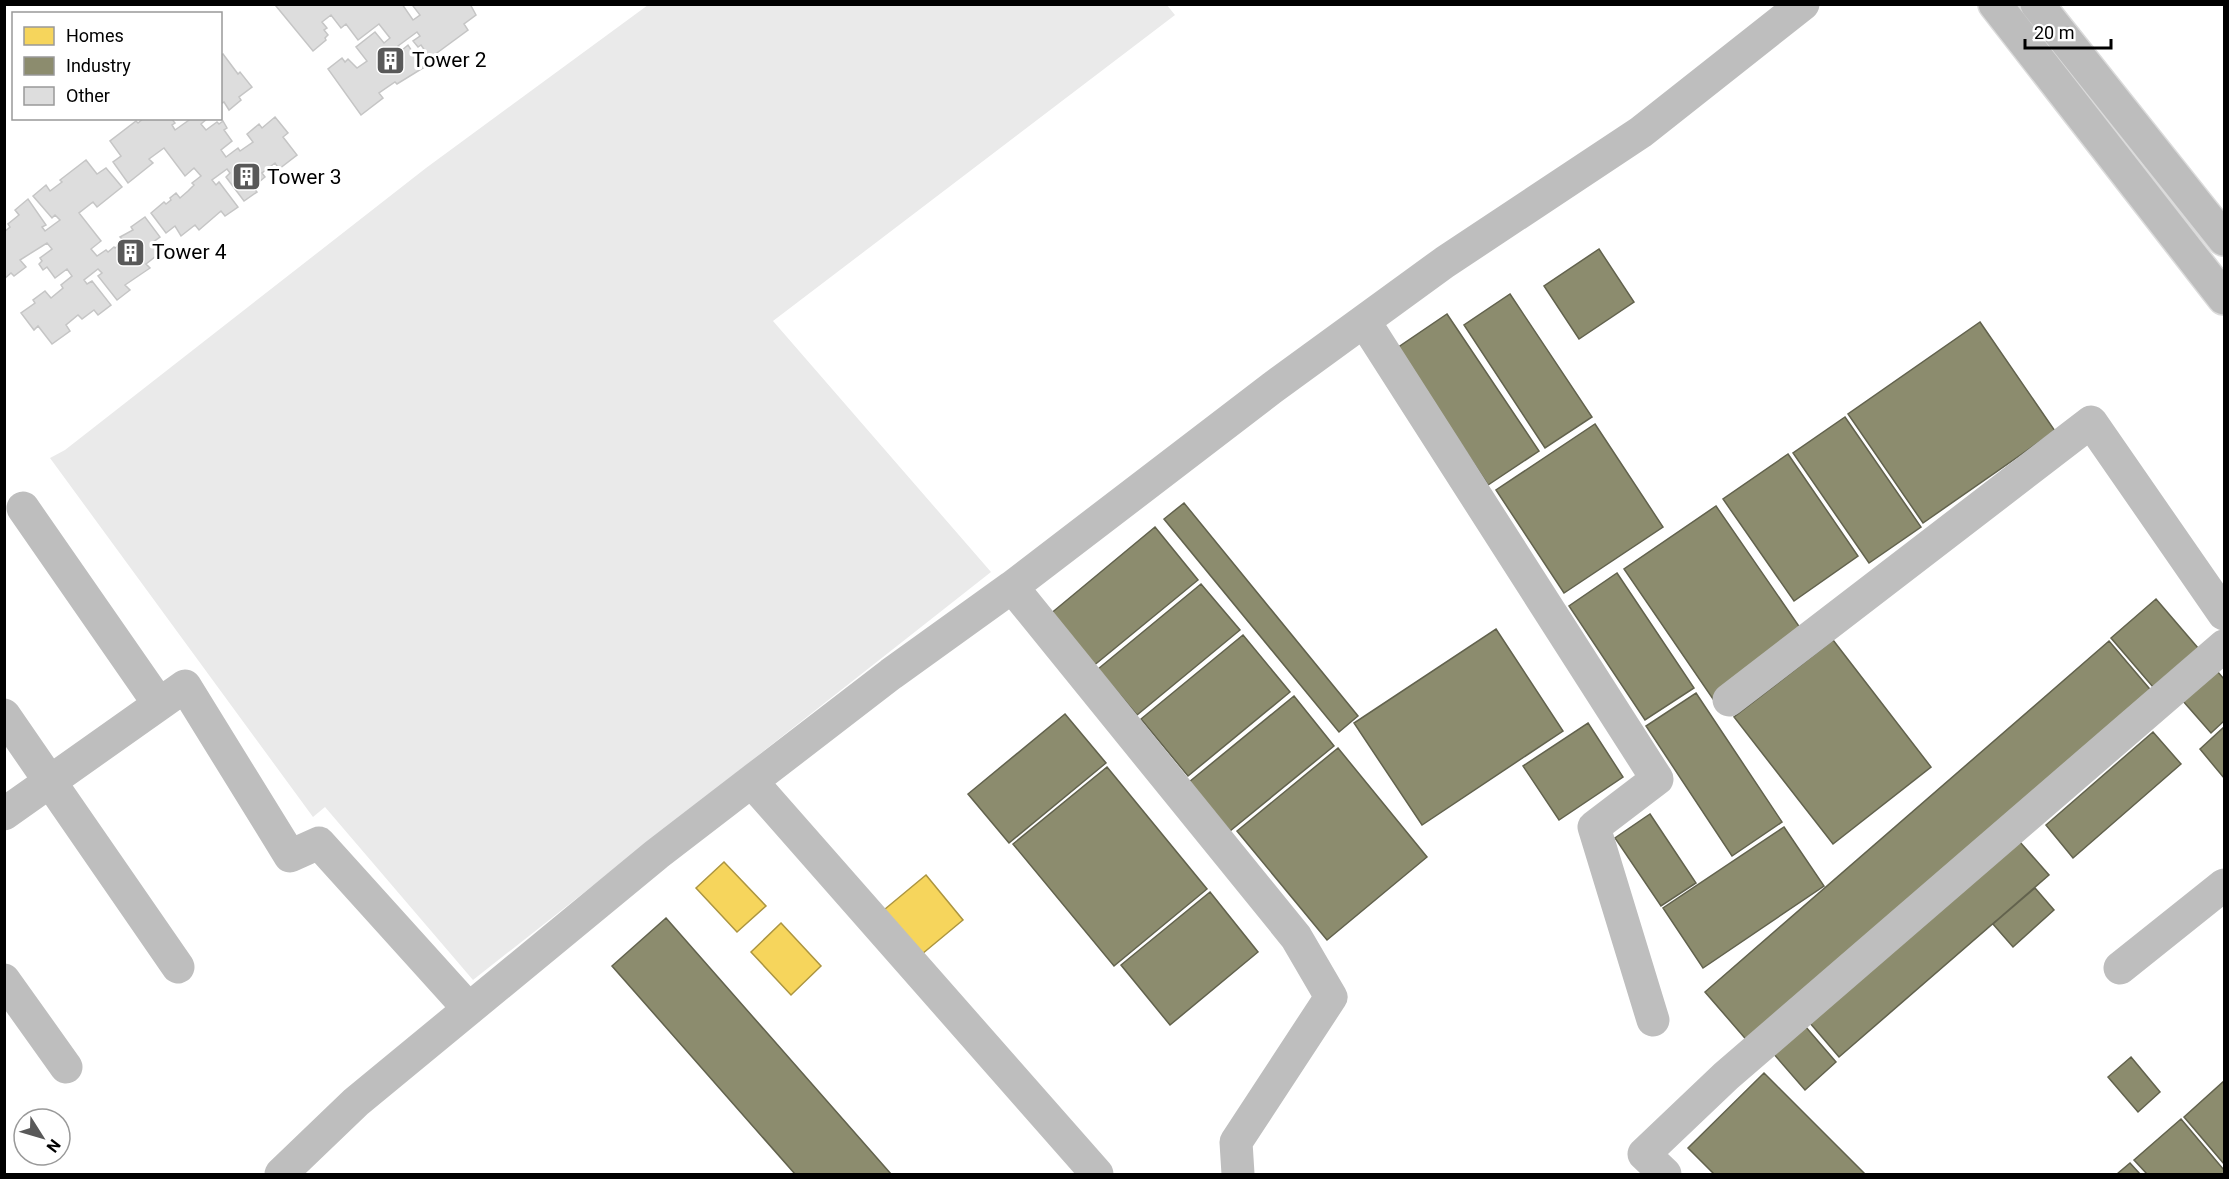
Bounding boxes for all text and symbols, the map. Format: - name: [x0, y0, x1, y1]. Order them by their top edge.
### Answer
- legend: [12, 12, 222, 120]
- scale bar: [2025, 12, 2110, 50]
- text: 20 m: [2034, 22, 2074, 43]
- text: Homes: [66, 25, 124, 46]
- building icon: Tower 2: [375, 44, 407, 76]
- place label: Tower 2: [412, 48, 487, 72]
- text: Industry: [66, 55, 131, 76]
- text: Other: [66, 85, 110, 106]
- building icon: Tower 3: [230, 161, 262, 193]
- place label: Tower 3: [267, 165, 342, 189]
- building icon: Tower 4: [115, 236, 147, 268]
- place label: Tower 4: [152, 240, 227, 264]
- north arrow: [12, 1107, 72, 1167]
- text: N: [43, 1135, 65, 1156]

